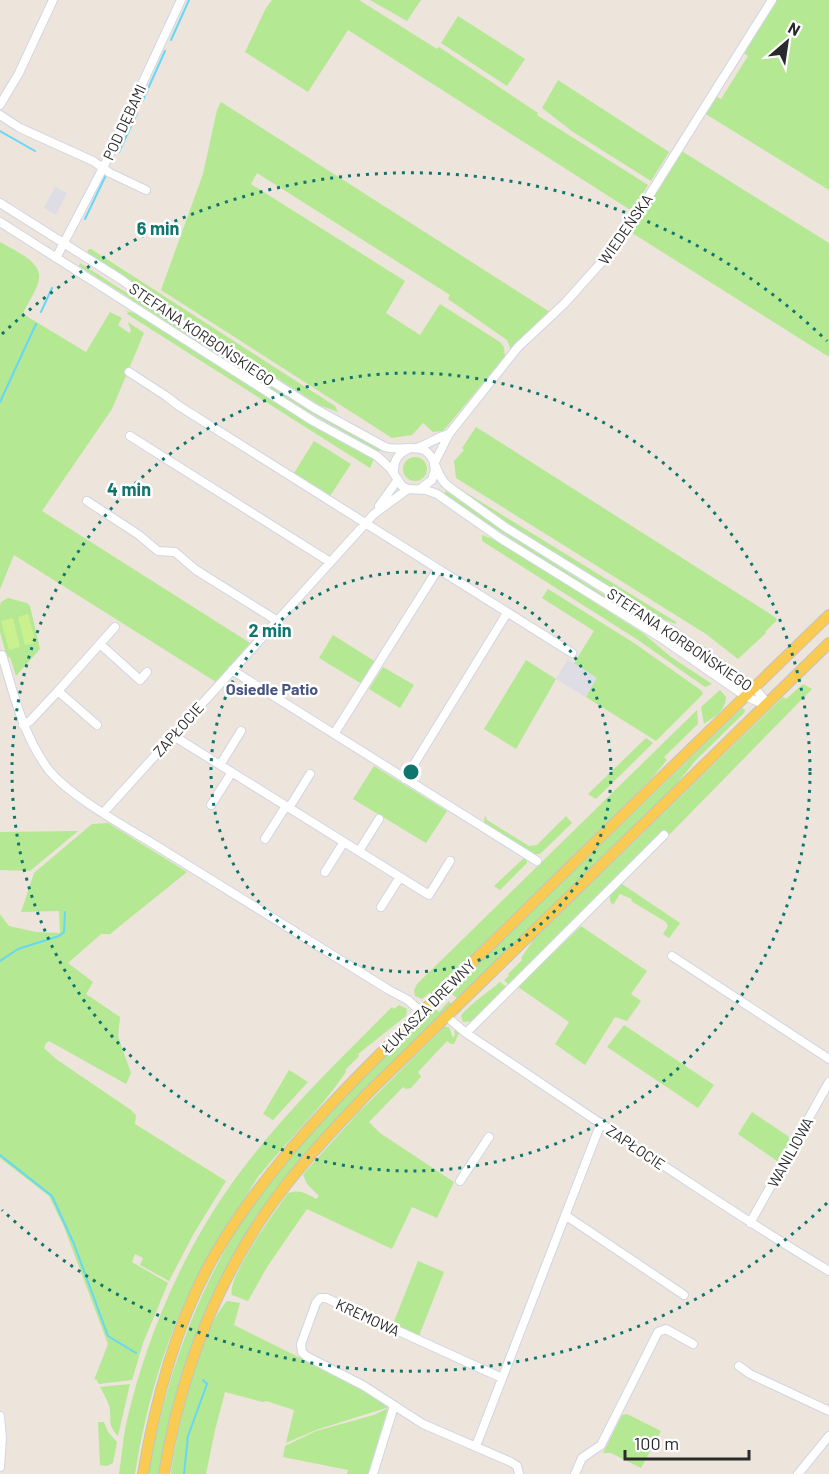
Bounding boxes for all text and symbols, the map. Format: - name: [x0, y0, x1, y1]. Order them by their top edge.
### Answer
- north arrow: [757, 12, 817, 72]
- text: N: [785, 18, 804, 39]
- street label: POD DĘBAMI: [99, 81, 149, 163]
- street label: WIEDEŃSKA: [594, 190, 656, 268]
- text: 6 min: [137, 217, 179, 239]
- street label: STEFANA KORBOŃSKIEGO: [126, 279, 278, 389]
- text: 4 min: [107, 478, 151, 500]
- street label: STEFANA KORBOŃSKIEGO: [604, 584, 756, 694]
- text: 2 min: [248, 619, 292, 641]
- district label: Osiedle Patio: [226, 679, 318, 698]
- street label: ZAPŁOCIE: [149, 698, 207, 760]
- centre of rings: [401, 762, 421, 782]
- street label: ŁUKASZA DREWNY: [377, 955, 479, 1057]
- street label: WANILIOWA: [763, 1114, 817, 1190]
- street label: ZAPŁOCIE: [603, 1121, 669, 1173]
- street label: KREMOWA: [333, 1294, 403, 1340]
- scale bar: [625, 1423, 750, 1461]
- text: 100 m: [634, 1432, 679, 1454]

